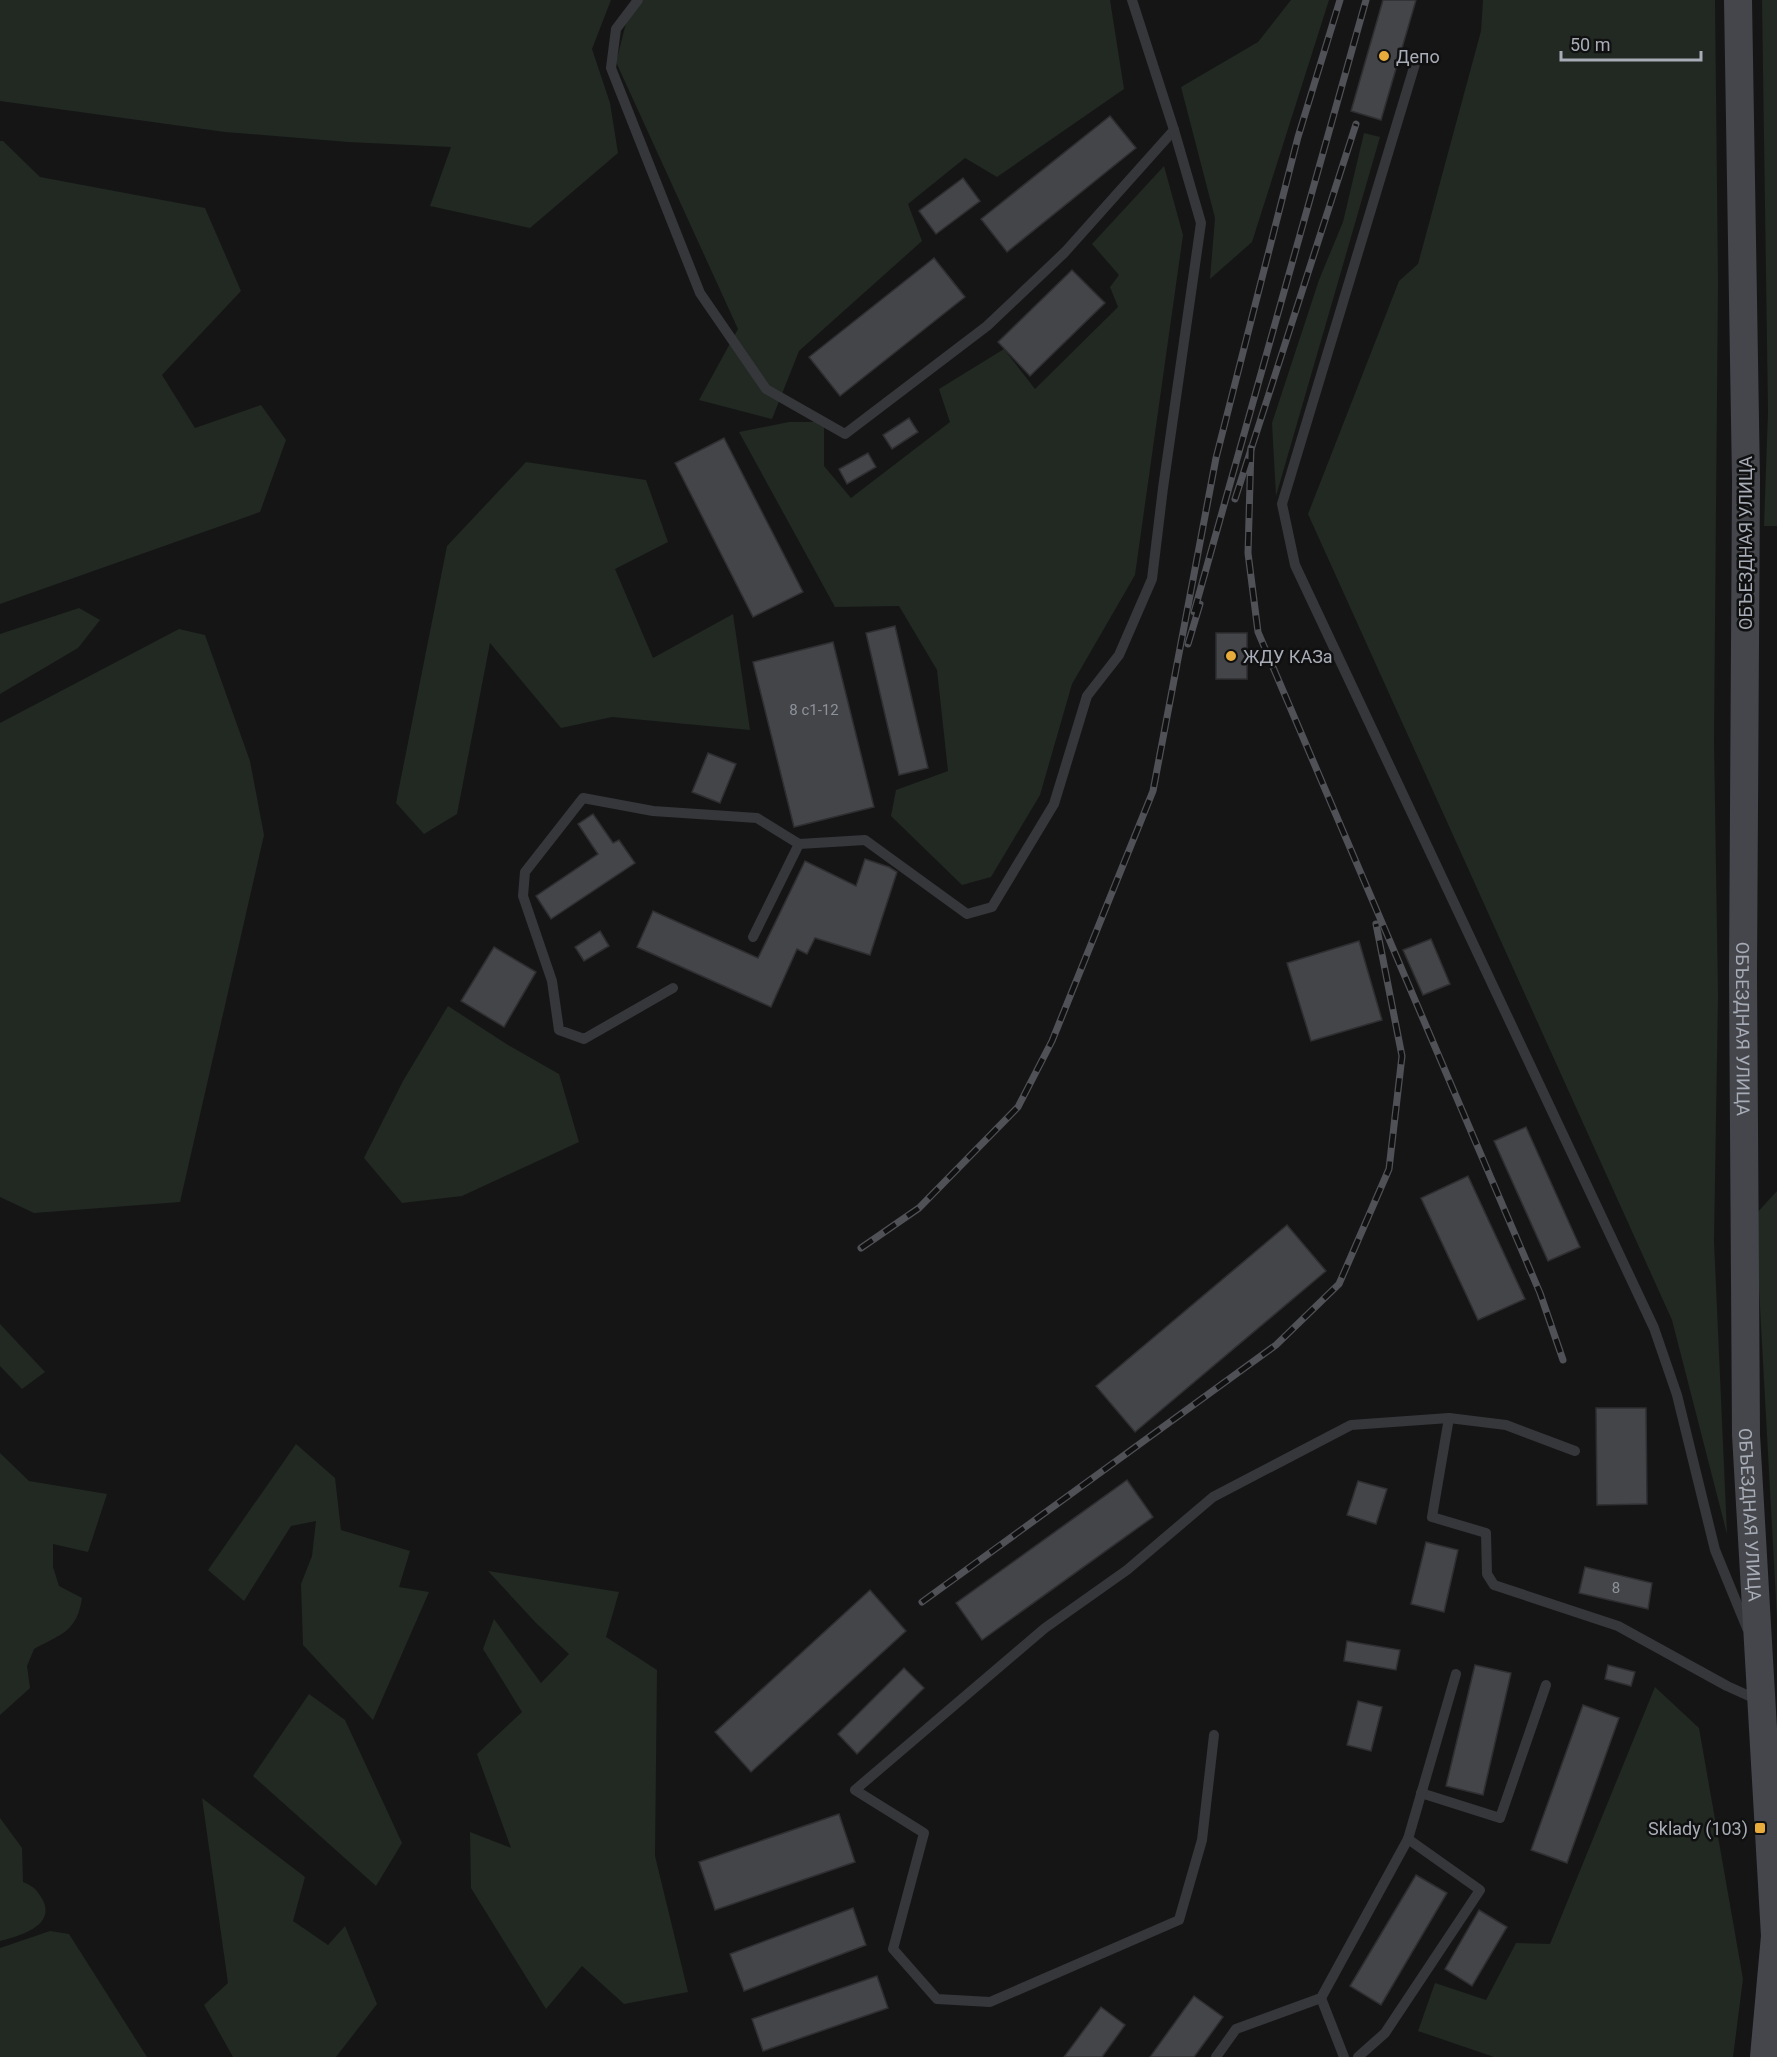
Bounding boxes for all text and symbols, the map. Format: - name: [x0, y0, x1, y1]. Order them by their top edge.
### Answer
- scale bar: [1561, 24, 1700, 62]
- text: 50 m: [1570, 34, 1610, 55]
- place label: Депо: [1396, 46, 1440, 67]
- marker: Депо: [1377, 49, 1391, 63]
- street label: ОБЪЕЗДНАЯ УЛИЦА: [1735, 456, 1756, 630]
- place label: ЖДУ КАЗа: [1243, 646, 1333, 667]
- marker: ЖДУ КАЗа: [1224, 649, 1238, 663]
- house number: 8 с1-12: [789, 701, 839, 719]
- street label: ОБЪЕЗДНАЯ УЛИЦА: [1732, 942, 1754, 1116]
- street label: ОБЪЕЗДНАЯ УЛИЦА: [1735, 1428, 1766, 1603]
- house number: 8: [1612, 1579, 1620, 1597]
- place label: Sklady (103): [1648, 1818, 1748, 1840]
- marker: Sklady (103): [1753, 1821, 1767, 1835]

